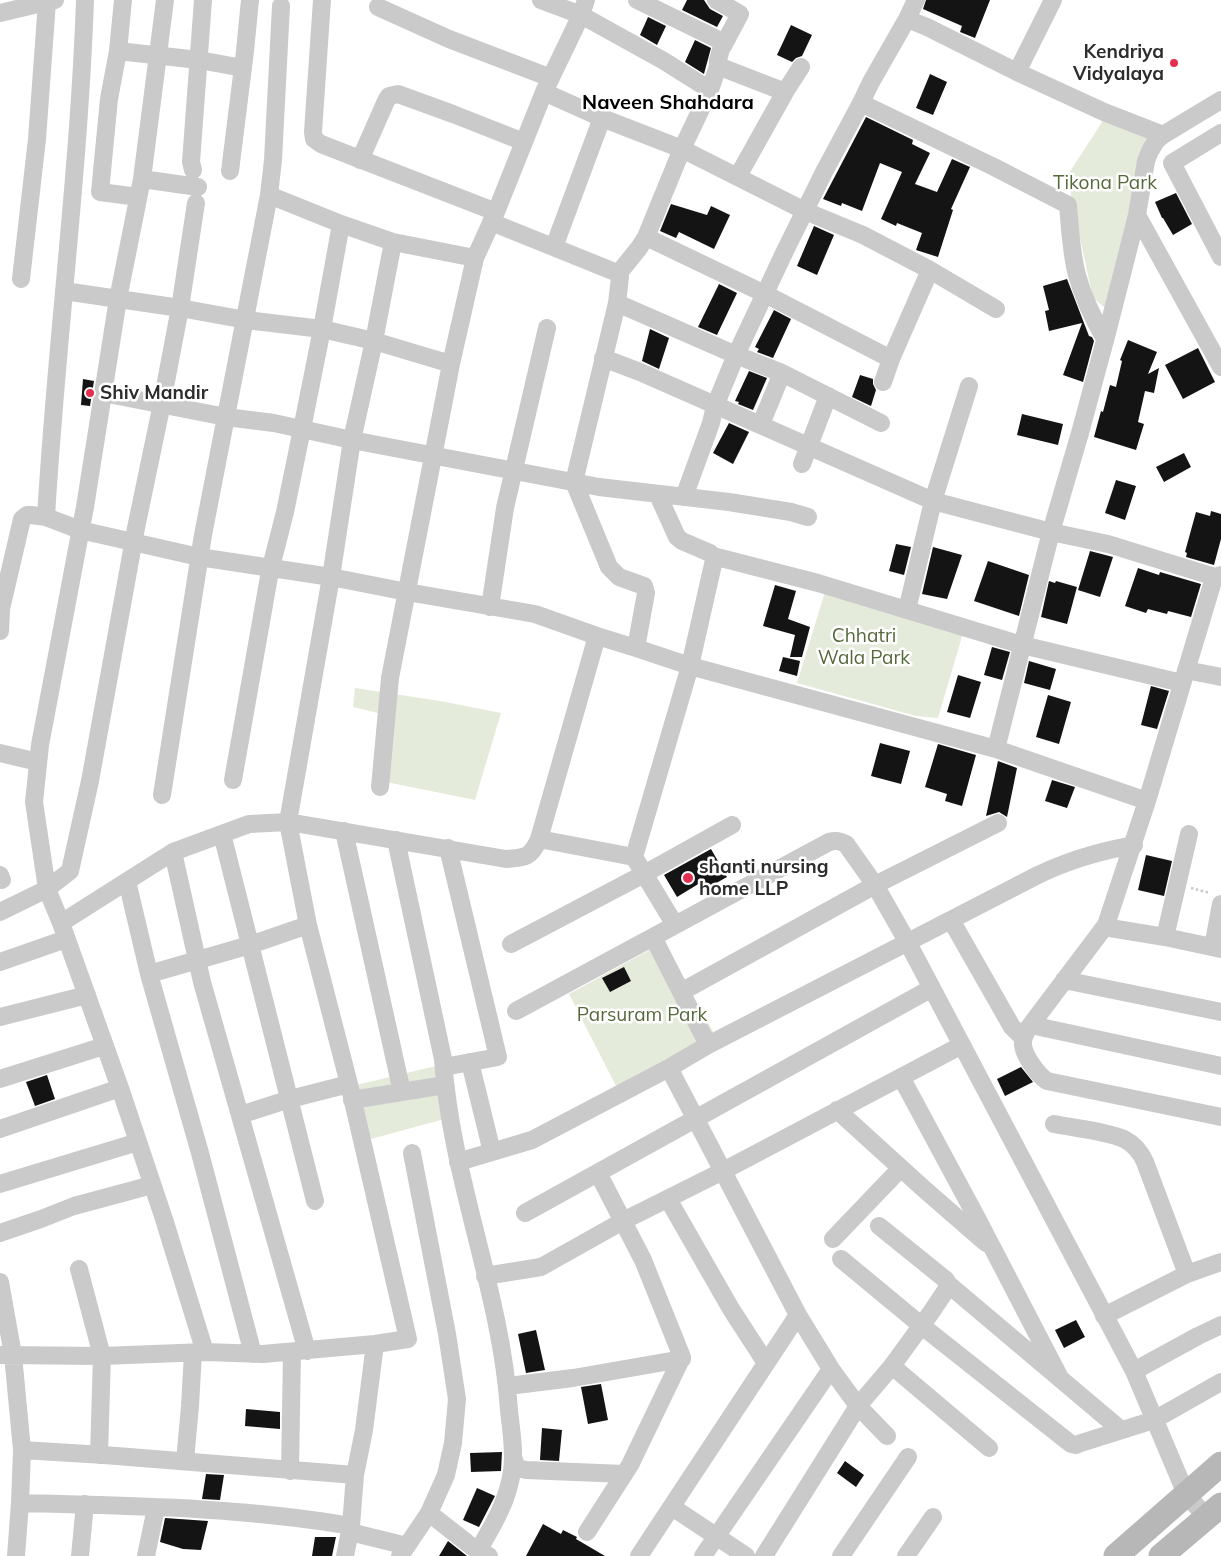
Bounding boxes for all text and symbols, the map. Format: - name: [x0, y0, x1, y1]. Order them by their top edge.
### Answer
- place label: Kendriya Vidyalaya: [1073, 41, 1164, 85]
- marker: Kendriya Vidyalaya: [1168, 57, 1180, 69]
- district label: Naveen Shahdara: [582, 91, 754, 115]
- park label: Tikona Park: [1053, 172, 1157, 194]
- place label: Shiv Mandir: [100, 382, 208, 404]
- marker: Shiv Mandir: [84, 387, 96, 399]
- park label: Chhatri Wala Park: [818, 625, 910, 669]
- place label: shanti nursing home LLP: [699, 856, 828, 900]
- marker: shanti nursing home LLP: [681, 871, 695, 885]
- park label: Parsuram Park: [577, 1004, 707, 1026]

